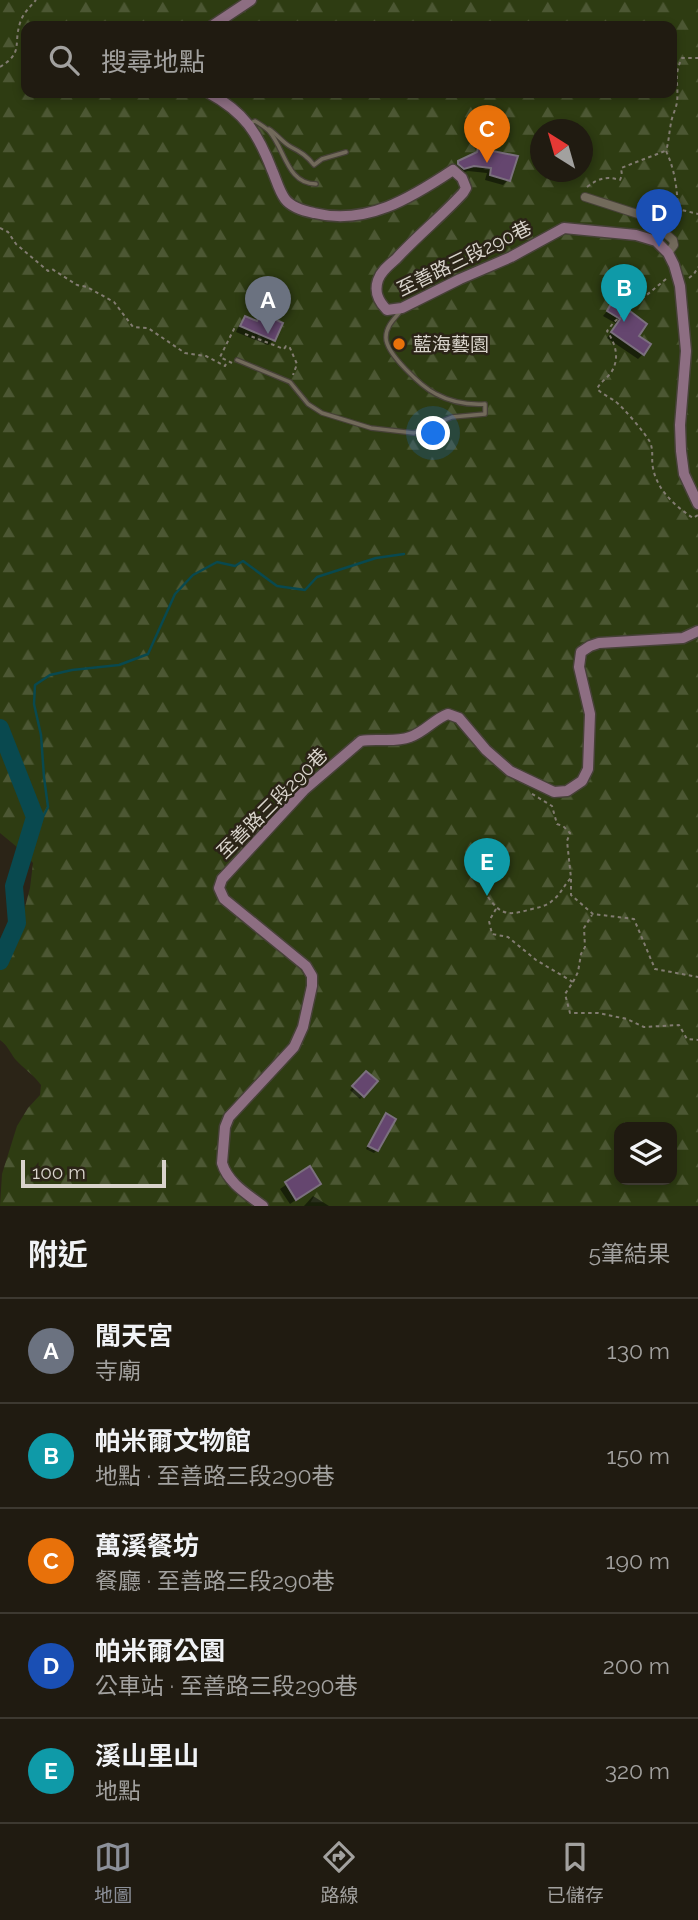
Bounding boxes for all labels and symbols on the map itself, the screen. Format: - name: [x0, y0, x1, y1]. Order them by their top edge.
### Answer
- pin: C: [464, 105, 510, 163]
- north arrow: [530, 119, 593, 182]
- pin: D: [636, 189, 682, 247]
- street label: 至善路三段290巷: [393, 216, 535, 300]
- pin: B: [601, 264, 647, 322]
- pin: A: [245, 276, 291, 334]
- place label: 藍海藝園: [413, 333, 489, 355]
- marker: 藍海藝園: [391, 336, 407, 352]
- your location: [416, 416, 450, 450]
- street label: 至善路三段290巷: [212, 743, 332, 863]
- pin: E: [464, 838, 510, 896]
- scale bar: [21, 1157, 166, 1189]

